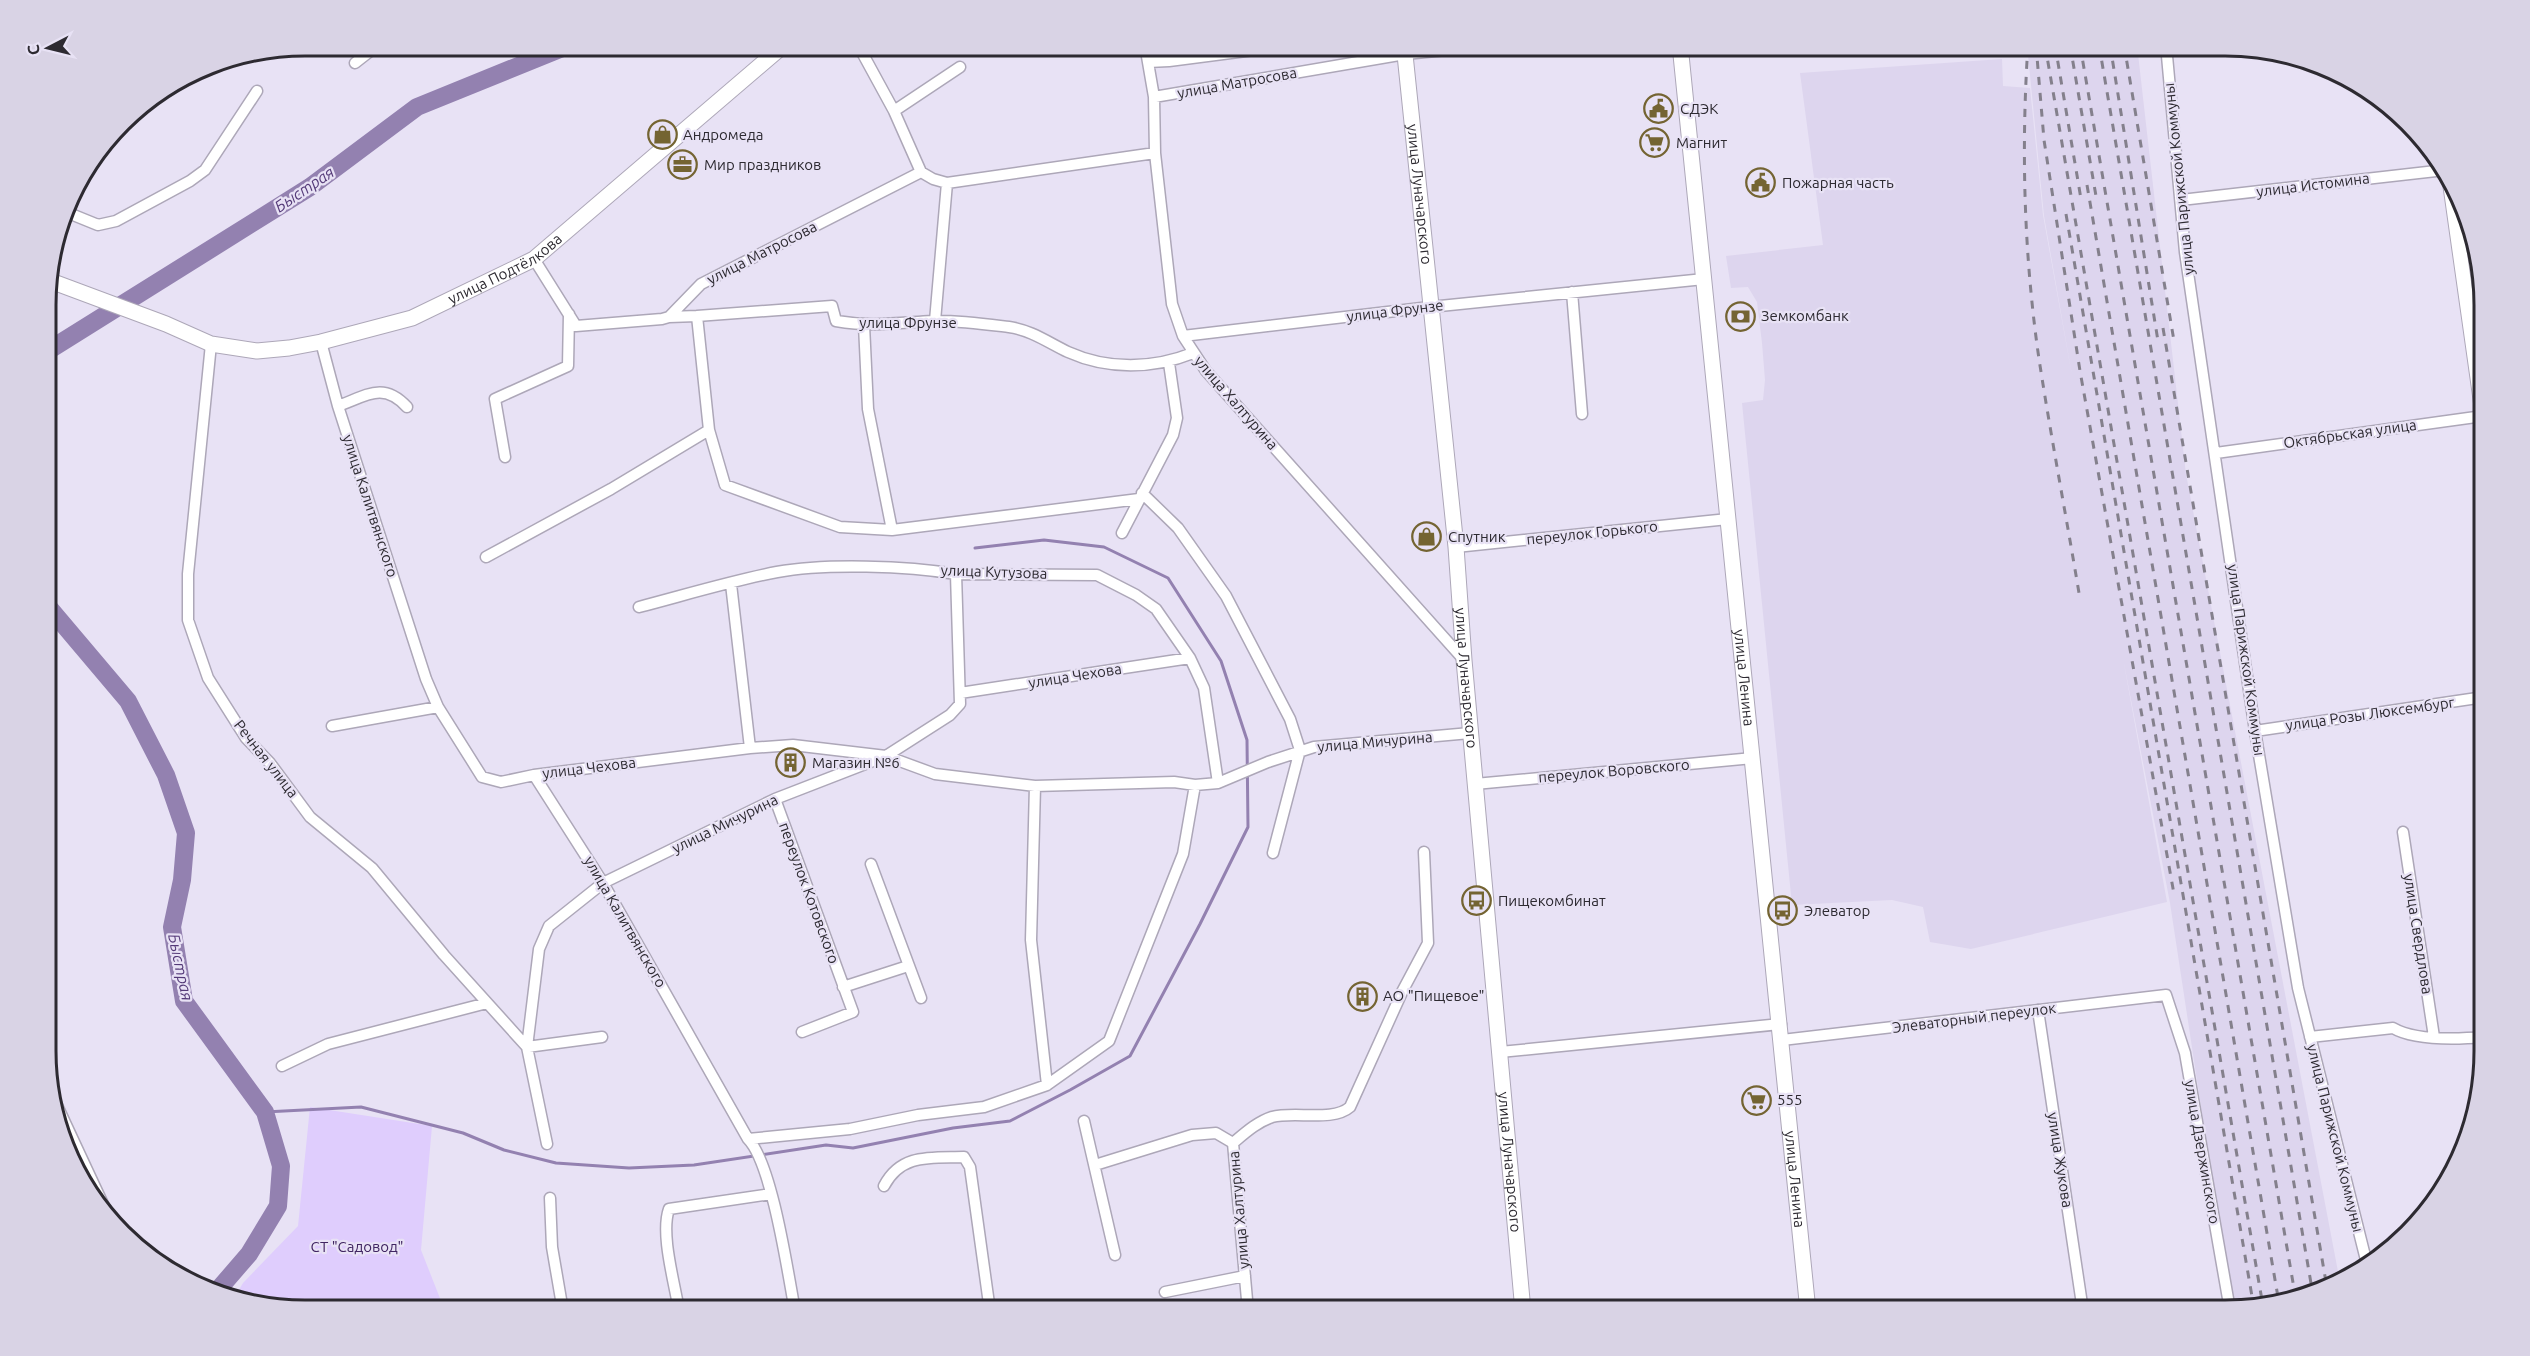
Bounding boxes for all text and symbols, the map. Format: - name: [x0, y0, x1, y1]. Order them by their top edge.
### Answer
- north arrow: [18, 18, 78, 78]
- text: С: [24, 44, 43, 56]
- street label: улица Матросова: [1176, 64, 1298, 101]
- street label: улица Парижской Коммуны: [2160, 82, 2197, 276]
- public building icon: СДЭК: [1643, 93, 1675, 125]
- place label: СДЭК: [1680, 100, 1718, 117]
- shop icon: Андромеда: [646, 119, 678, 151]
- street label: улица Луначарского: [1404, 123, 1436, 265]
- place label: Андромеда: [683, 126, 764, 143]
- supermarket icon: Магнит: [1639, 127, 1671, 159]
- place label: Магнит: [1676, 134, 1727, 151]
- office icon: Мир праздников: [667, 149, 699, 181]
- place label: Мир праздников: [704, 156, 821, 173]
- water label: Быстрая: [271, 163, 337, 215]
- public building icon: Пожарная часть: [1745, 167, 1777, 199]
- street label: улица Истомина: [2255, 169, 2371, 200]
- place label: Пожарная часть: [1782, 174, 1894, 191]
- street label: улица Матросова: [704, 217, 820, 288]
- street label: улица Подтёлкова: [445, 230, 565, 307]
- street label: улица Фрунзе: [1345, 296, 1444, 325]
- bank icon: Земкомбанк: [1724, 300, 1756, 332]
- place label: Земкомбанк: [1761, 307, 1849, 324]
- street label: улица Фрунзе: [859, 314, 957, 331]
- street label: улица Халтурина: [1191, 352, 1282, 453]
- street label: Октябрьская улица: [2282, 416, 2418, 451]
- street label: улица Калитвянского: [339, 432, 402, 579]
- street label: переулок Горького: [1525, 517, 1658, 548]
- shop icon: Спутник: [1411, 521, 1443, 553]
- place label: Спутник: [1448, 528, 1506, 545]
- street label: улица Кутузова: [940, 561, 1048, 582]
- street label: улица Парижской Коммуны: [2225, 563, 2268, 757]
- street label: улица Луначарского: [1452, 607, 1481, 749]
- street label: улица Ленина: [1731, 628, 1758, 727]
- street label: улица Чехова: [1027, 660, 1123, 691]
- street label: улица Розы Люксембург: [2284, 693, 2456, 734]
- street label: Речная улица: [231, 716, 302, 801]
- street label: улица Мичурина: [1317, 728, 1433, 755]
- building icon: Магазин №6: [775, 747, 807, 779]
- street label: улица Чехова: [541, 753, 637, 782]
- place label: Магазин №6: [812, 754, 900, 771]
- street label: переулок Воровского: [1538, 755, 1690, 786]
- street label: улица Мичурина: [669, 791, 780, 857]
- street label: переулок Котовского: [776, 820, 843, 966]
- street label: улица Калитвянского: [581, 853, 670, 990]
- street label: улица Свердлова: [2401, 873, 2436, 995]
- bus stop icon: Пищекомбинат: [1461, 885, 1493, 917]
- place label: Пищекомбинат: [1498, 892, 1606, 909]
- bus stop icon: Элеватор: [1767, 895, 1799, 927]
- place label: Элеватор: [1804, 902, 1870, 919]
- water label: Быстрая: [165, 932, 197, 1002]
- building icon: АО "Пищевое": [1346, 980, 1378, 1012]
- place label: АО "Пищевое": [1383, 987, 1485, 1004]
- street label: Элеваторный переулок: [1891, 999, 2057, 1036]
- street label: улица Парижской Коммуны: [2304, 1042, 2367, 1234]
- street label: улица Дзержинского: [2181, 1079, 2224, 1225]
- supermarket icon: 555: [1740, 1084, 1772, 1116]
- street label: улица Луначарского: [1495, 1091, 1525, 1233]
- place label: 555: [1777, 1091, 1802, 1108]
- street label: улица Жукова: [2045, 1111, 2076, 1209]
- street label: улица Ленина: [1782, 1130, 1809, 1228]
- street label: улица Халтурина: [1225, 1150, 1252, 1270]
- park label: СТ "Садовод": [310, 1238, 404, 1255]

